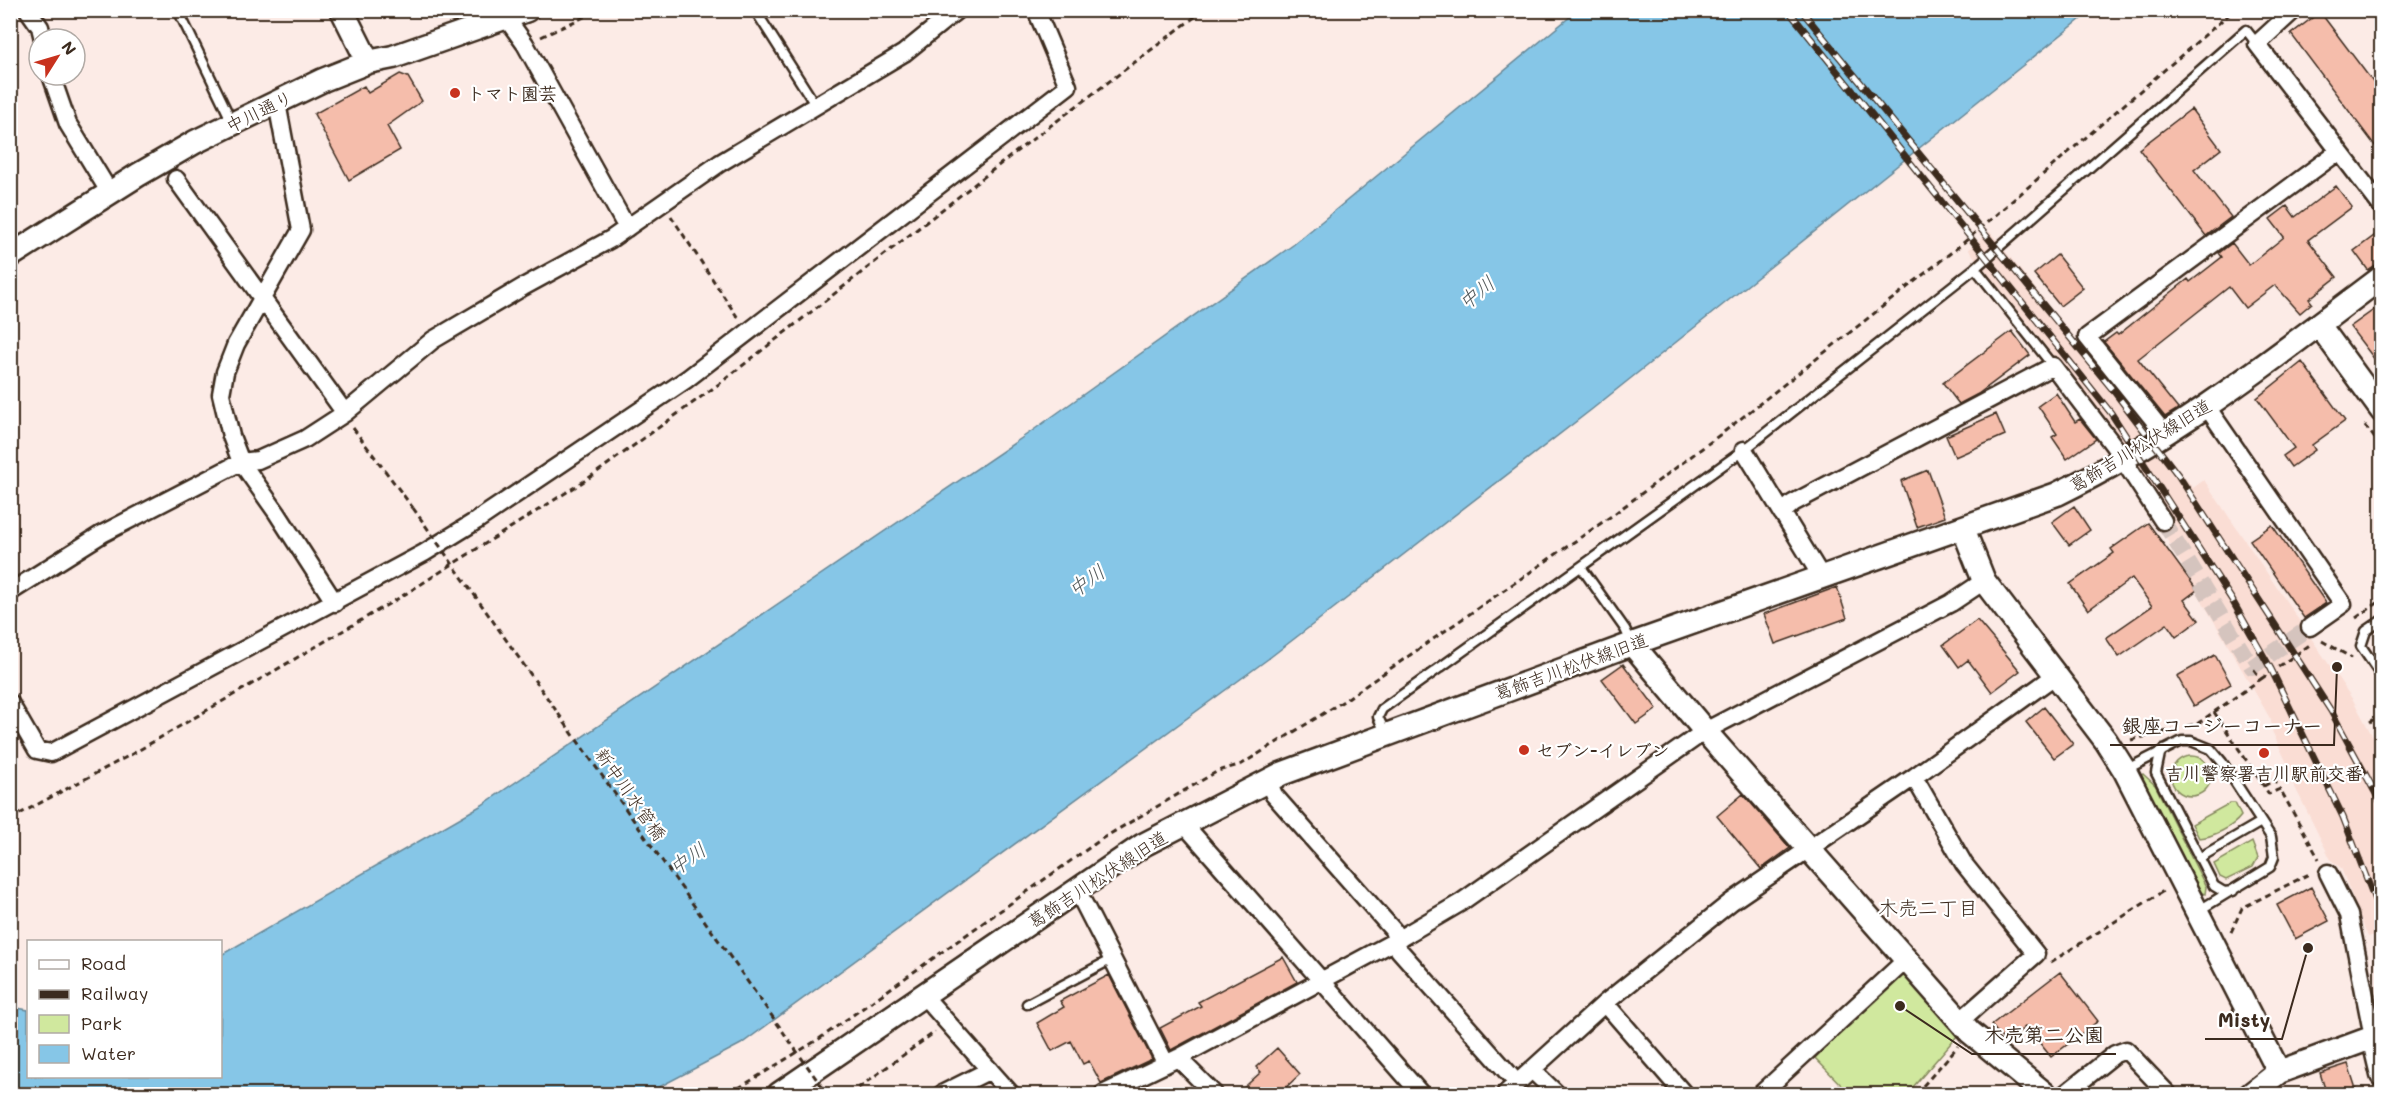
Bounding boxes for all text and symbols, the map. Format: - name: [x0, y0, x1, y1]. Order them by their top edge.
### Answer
- north arrow: [27, 27, 87, 87]
- text: N: [57, 36, 81, 59]
- place label: トマト園芸: [467, 81, 557, 105]
- street label: 中川通り: [221, 84, 297, 138]
- marker: トマト園芸: [448, 86, 462, 100]
- water label: 中川: [1452, 269, 1500, 315]
- street label: 葛飾吉川松伏線旧道: [2064, 393, 2216, 497]
- water label: 中川: [1062, 558, 1110, 602]
- street label: 葛飾吉川松伏線旧道: [1491, 627, 1651, 705]
- callout: 銀座コージーコーナー: [2110, 707, 2334, 745]
- text: 銀座コージーコーナー: [2122, 712, 2322, 738]
- place label: セブン-イレブン: [1536, 738, 1670, 762]
- street label: 新中川水管橋: [590, 743, 672, 845]
- marker: セブン-イレブン: [1517, 743, 1531, 757]
- marker: 吉川警察署吉川駅前交番: [2257, 746, 2271, 760]
- place label: 吉川警察署吉川駅前交番: [2165, 761, 2363, 785]
- street label: 葛飾吉川松伏線旧道: [1023, 825, 1171, 933]
- water label: 中川: [663, 836, 711, 880]
- district label: 木売二丁目: [1878, 894, 1978, 920]
- legend: [27, 940, 222, 1078]
- text: Road: [81, 951, 126, 975]
- text: Railway: [81, 981, 148, 1005]
- callout: Misty: [2205, 1001, 2282, 1039]
- text: Misty: [2218, 1006, 2271, 1032]
- text: Park: [81, 1011, 122, 1035]
- callout: 木売第二公園: [1972, 1016, 2116, 1054]
- text: 木売第二公園: [1984, 1021, 2104, 1047]
- text: Water: [81, 1041, 136, 1065]

